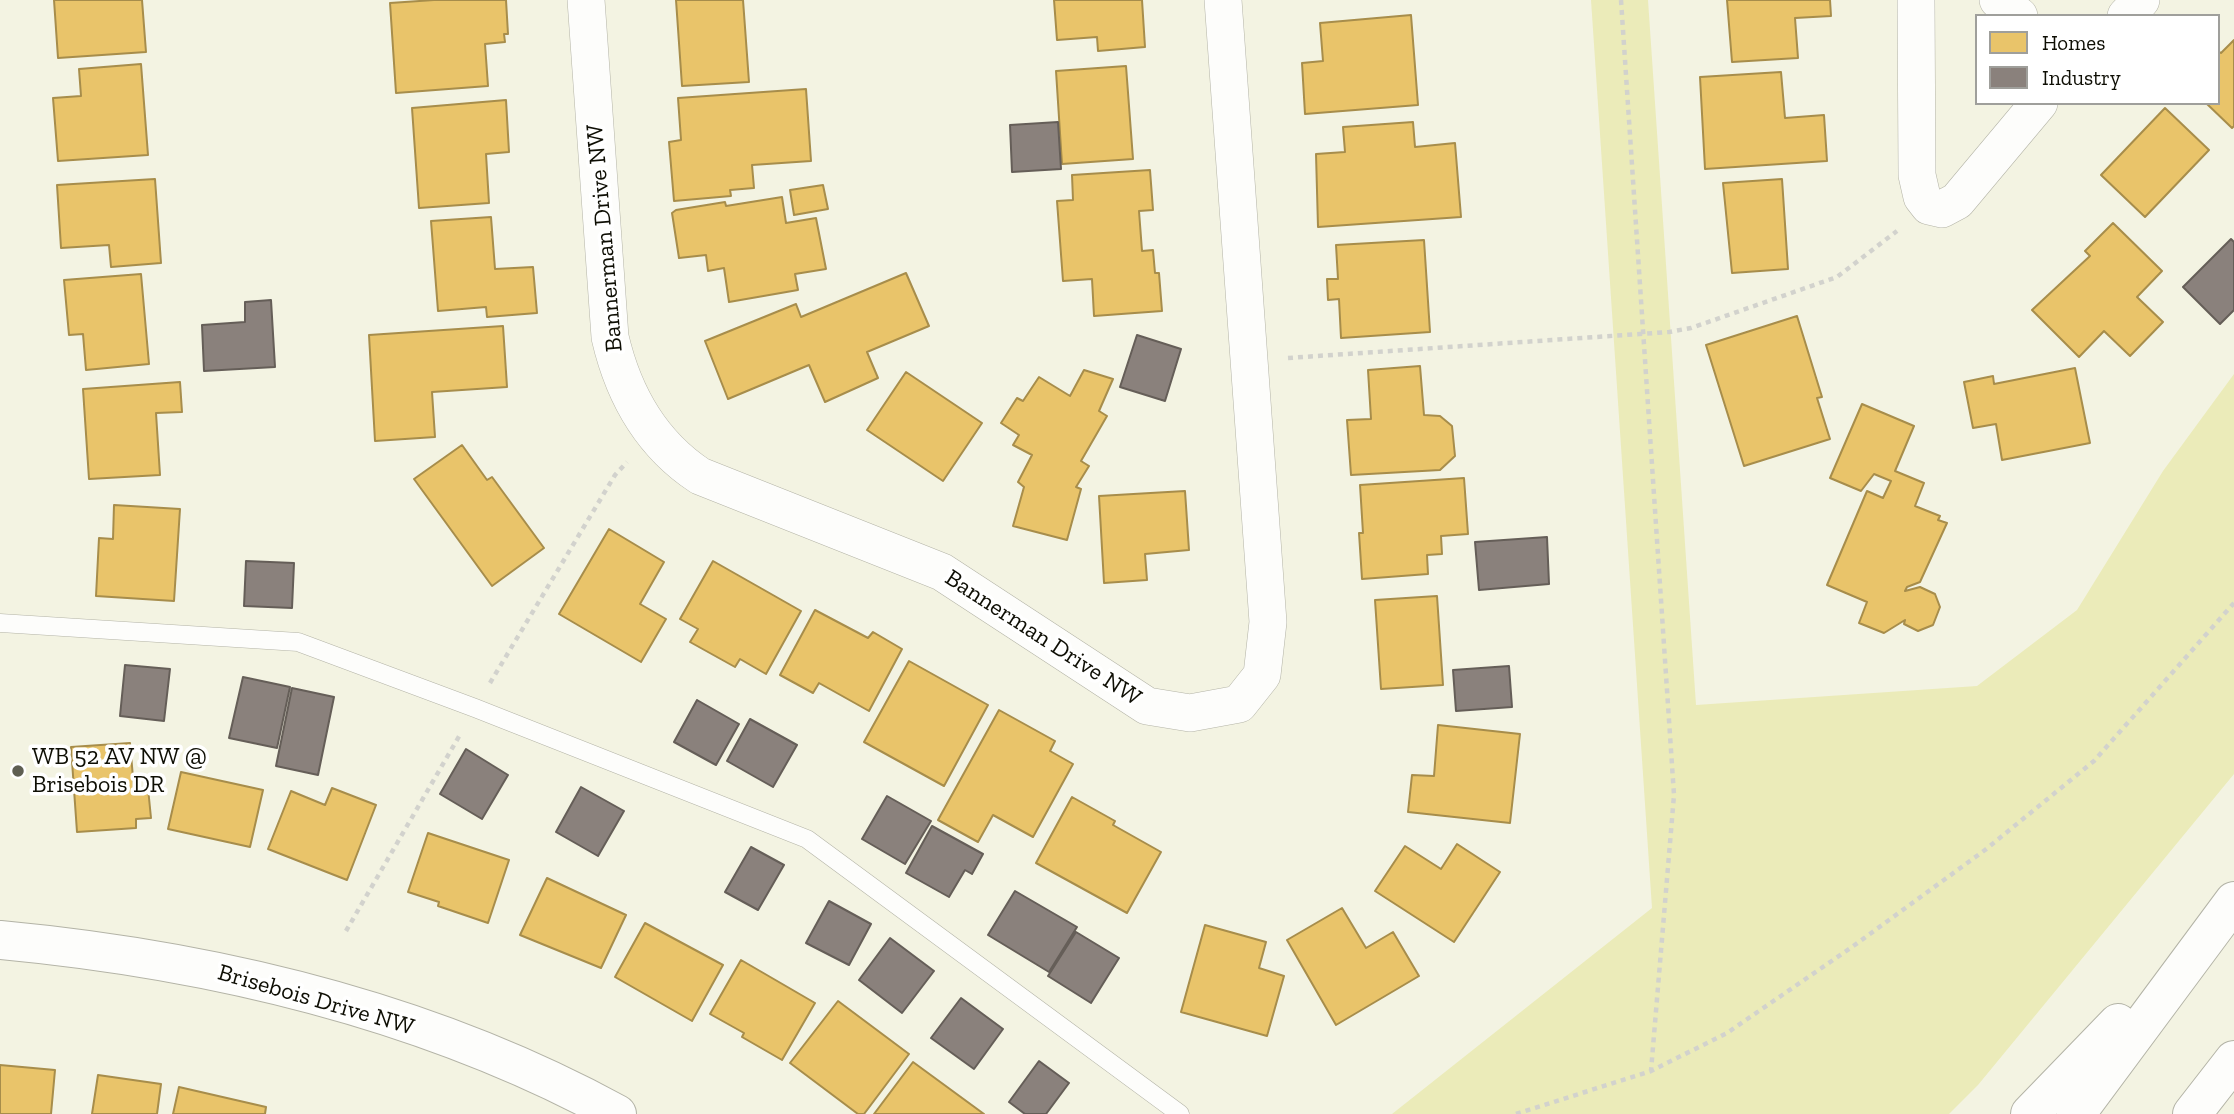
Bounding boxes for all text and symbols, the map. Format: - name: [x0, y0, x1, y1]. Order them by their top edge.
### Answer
- legend: [1975, 14, 2220, 105]
- text: Homes: [2042, 30, 2105, 55]
- text: Industry: [2042, 65, 2121, 90]
- street label: Bannerman Drive NW: [581, 123, 629, 353]
- street label: Bannerman Drive NW: [939, 564, 1147, 712]
- place label: WB 52 AV NW @ Brisebois DR: [32, 743, 207, 799]
- marker: WB 52 AV NW @ Brisebois DR: [10, 763, 26, 779]
- street label: Brisebois Drive NW: [214, 958, 418, 1042]

